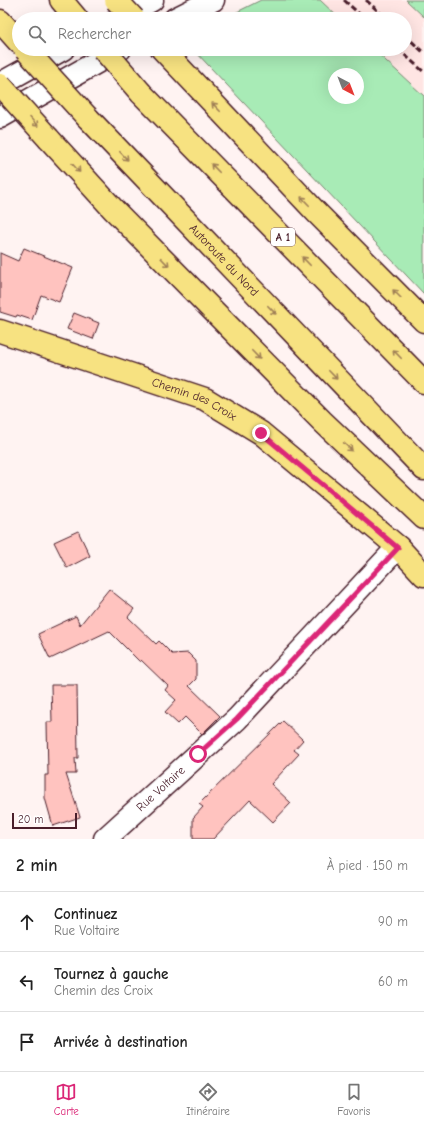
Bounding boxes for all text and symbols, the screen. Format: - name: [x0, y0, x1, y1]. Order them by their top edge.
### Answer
- search box: [12, 12, 412, 56]
- icon: search: [26, 23, 48, 45]
- text: Rechercher: [58, 25, 131, 43]
- north arrow: [328, 68, 364, 104]
- one-way arrow: [211, 102, 221, 112]
- one-way arrow: [29, 117, 38, 127]
- one-way arrow: [119, 151, 129, 161]
- one-way arrow: [71, 163, 80, 173]
- one-way arrow: [210, 163, 220, 173]
- one-way arrow: [301, 196, 310, 206]
- street label: Autoroute du Nord: [186, 221, 262, 299]
- road number: A 1: [271, 228, 295, 246]
- one-way arrow: [301, 256, 311, 266]
- one-way arrow: [160, 257, 170, 267]
- one-way arrow: [392, 289, 402, 299]
- one-way arrow: [267, 305, 276, 315]
- one-way arrow: [392, 349, 402, 359]
- one-way arrow: [251, 350, 261, 360]
- one-way arrow: [329, 370, 338, 380]
- street label: Chemin des Croix: [150, 375, 239, 424]
- route end: [252, 424, 270, 442]
- one-way arrow: [343, 442, 353, 452]
- route start: [189, 745, 207, 763]
- street label: Rue Voltaire: [133, 763, 188, 814]
- scale bar: [12, 811, 77, 830]
- text: 20 m: [18, 813, 43, 826]
- text: 2 min: [16, 856, 57, 875]
- text: À pied · 150 m: [327, 858, 408, 873]
- text: Continuez: [54, 905, 117, 923]
- icon: ahead: [16, 911, 38, 933]
- text: 90 m: [378, 914, 408, 929]
- text: Rue Voltaire: [54, 923, 120, 938]
- text: Tournez à gauche: [54, 965, 168, 983]
- icon: left: [16, 971, 38, 993]
- text: 60 m: [378, 974, 408, 989]
- text: Chemin des Croix: [54, 983, 153, 998]
- icon: arrive: [16, 1031, 38, 1053]
- text: Arrivée à destination: [54, 1033, 188, 1051]
- tab: Carte: [54, 1081, 79, 1118]
- tab: Itinéraire: [186, 1081, 230, 1118]
- tab: Favoris: [337, 1081, 370, 1118]

